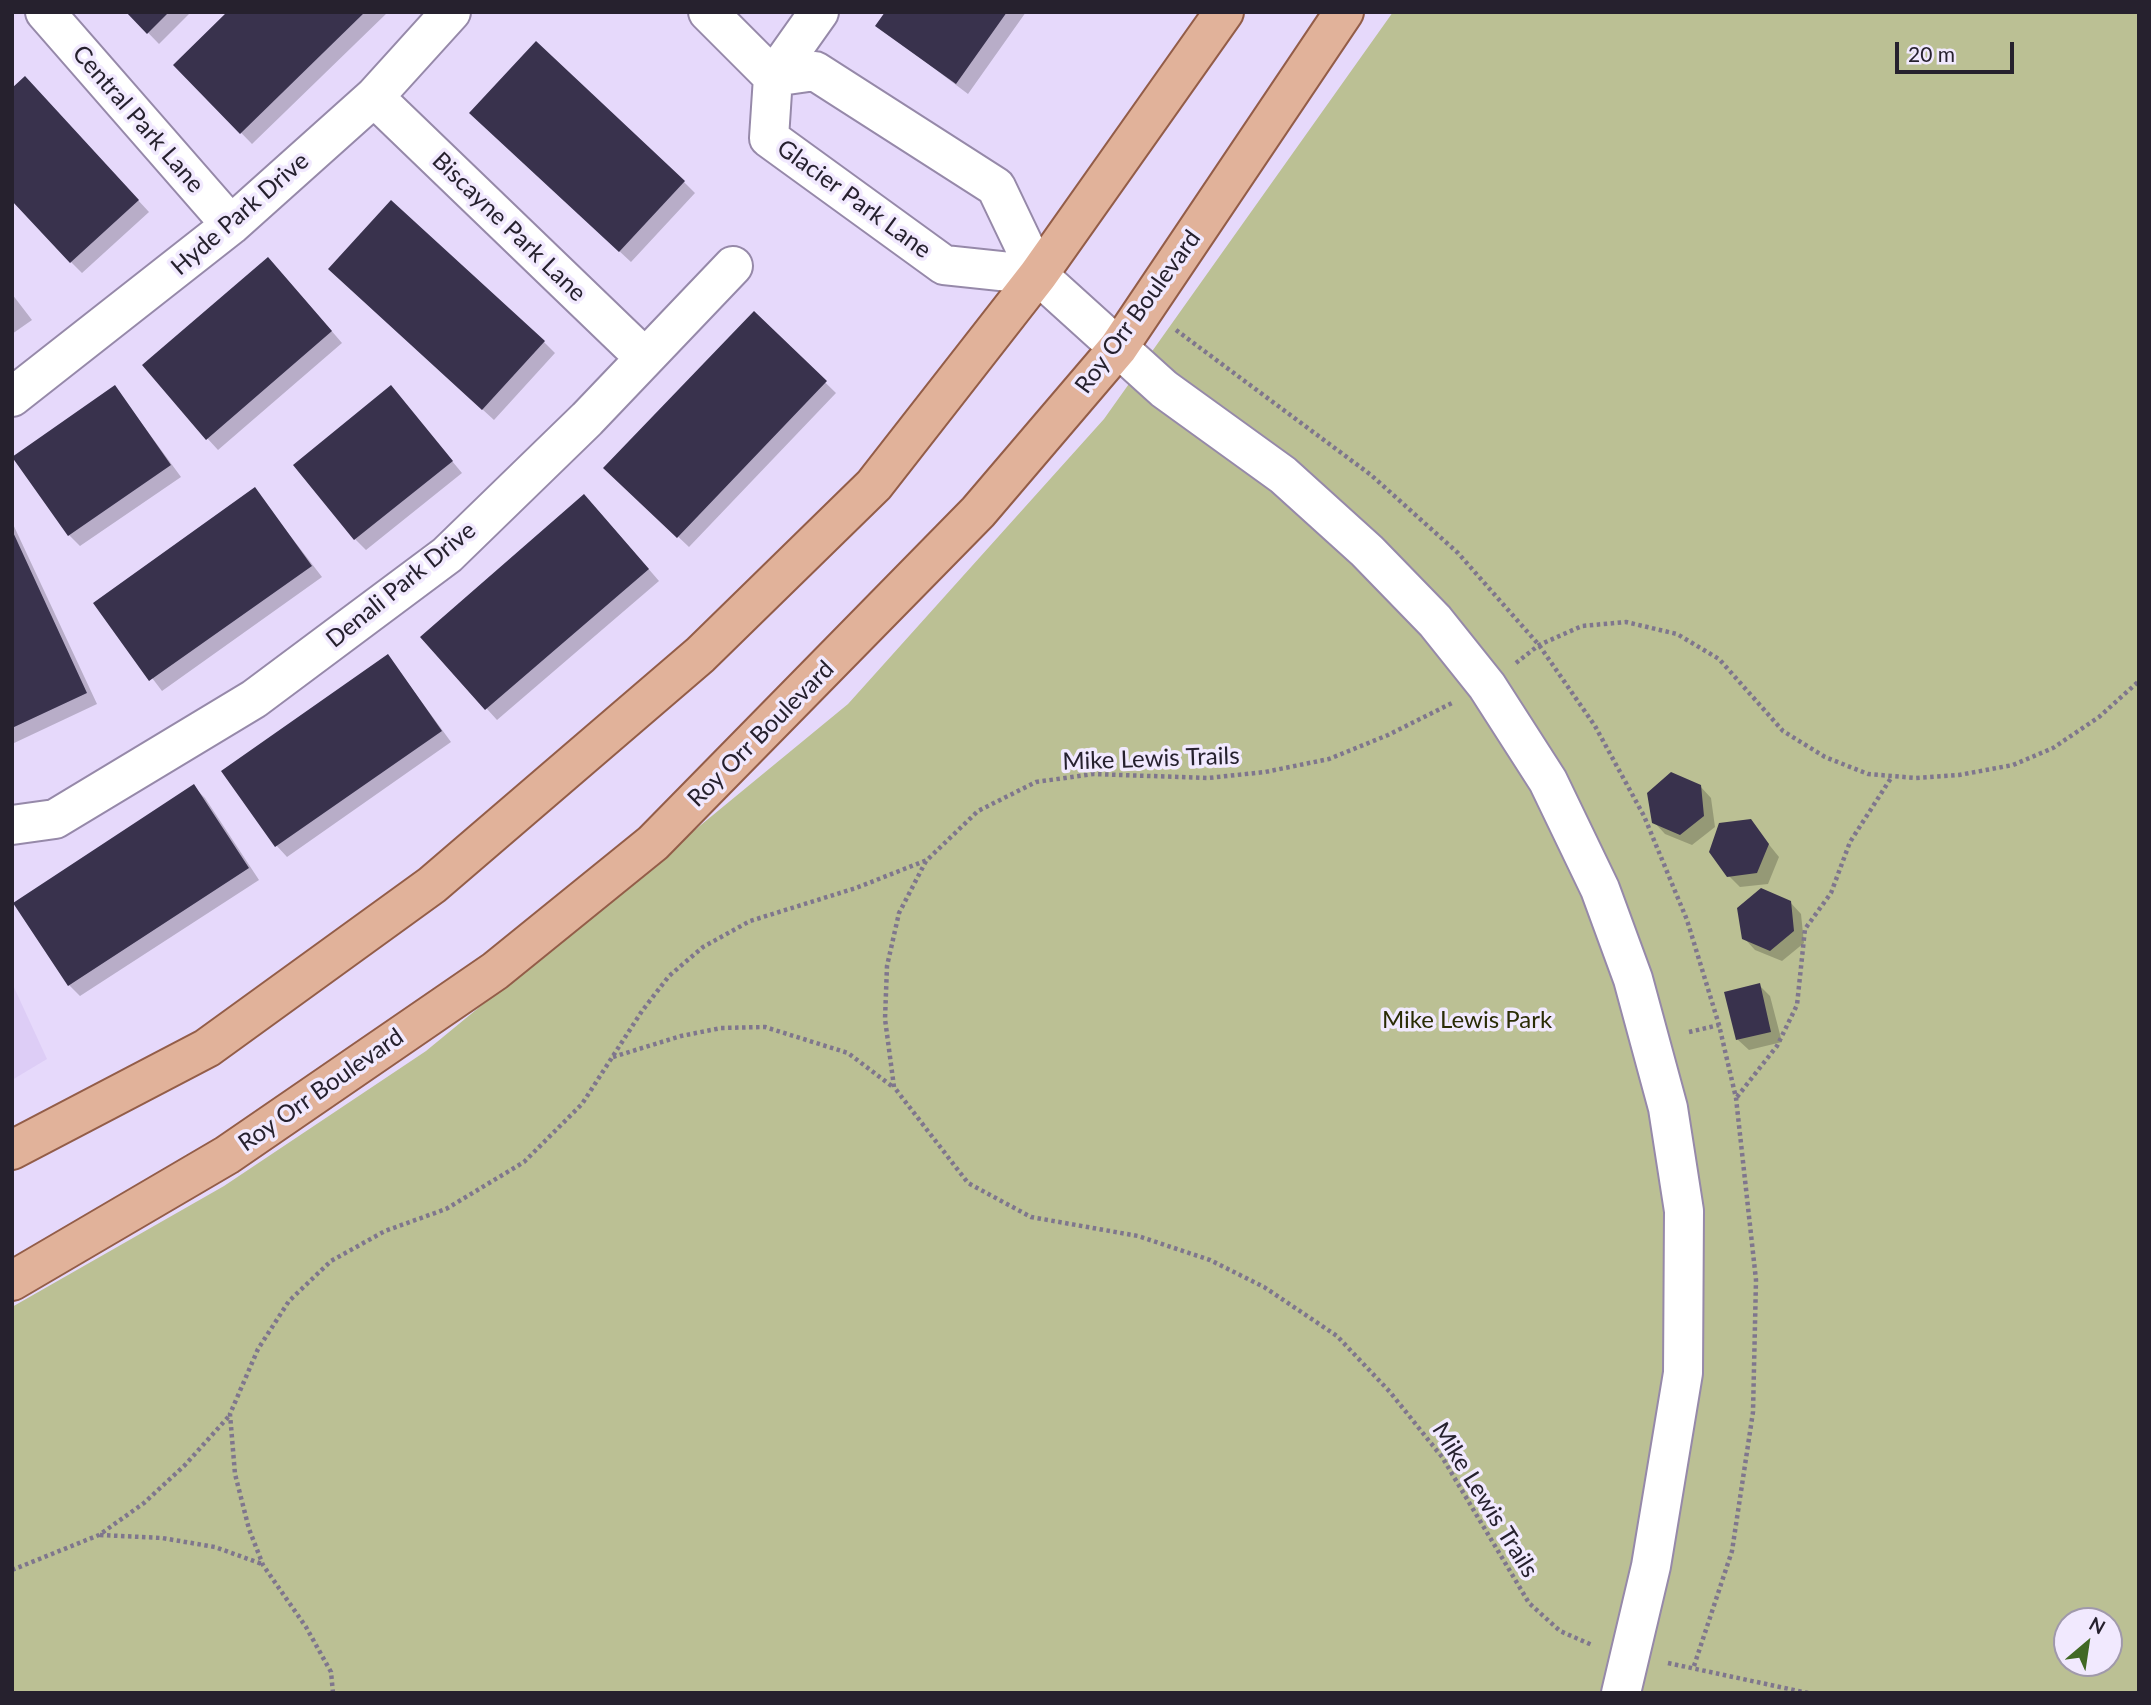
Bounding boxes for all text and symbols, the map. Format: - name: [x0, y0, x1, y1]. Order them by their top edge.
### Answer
- scale bar: [1899, 28, 2018, 72]
- street label: Central Park Lane: [66, 39, 210, 199]
- text: 20 m: [1908, 41, 1955, 66]
- street label: Glacier Park Lane: [771, 134, 937, 264]
- street label: Biscayne Park Lane: [426, 146, 592, 308]
- street label: Hyde Park Drive: [165, 147, 315, 281]
- street label: Roy Orr Boulevard: [1069, 225, 1207, 399]
- street label: Denali Park Drive: [320, 516, 482, 654]
- street label: Roy Orr Boulevard: [682, 655, 840, 813]
- street label: Mike Lewis Trails: [1062, 742, 1240, 776]
- park label: Mike Lewis Park: [1382, 1006, 1552, 1034]
- street label: Roy Orr Boulevard: [233, 1022, 409, 1158]
- street label: Mike Lewis Trails: [1426, 1417, 1544, 1583]
- north arrow: [2053, 1607, 2123, 1677]
- text: N: [2085, 1611, 2109, 1639]

